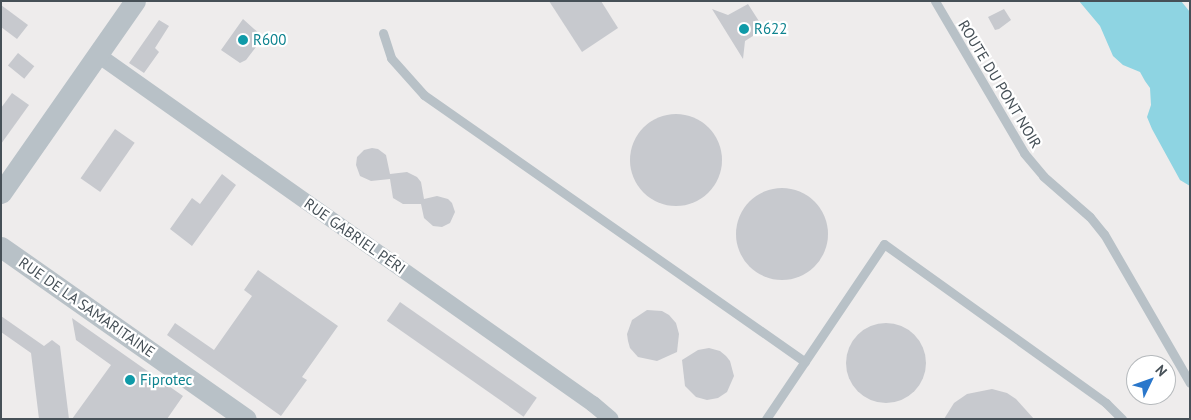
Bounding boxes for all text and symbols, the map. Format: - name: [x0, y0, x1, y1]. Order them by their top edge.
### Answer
- street label: ROUTE DU PONT NOIR: [954, 16, 1046, 152]
- place label: R622: [754, 20, 787, 38]
- marker: R622: [738, 23, 750, 35]
- place label: R600: [253, 31, 286, 49]
- marker: R600: [237, 34, 249, 46]
- street label: RUE GABRIEL PÉRI: [301, 194, 409, 278]
- street label: RUE DE LA SAMARITAINE: [15, 253, 159, 361]
- north arrow: [1126, 355, 1176, 405]
- text: N: [1152, 361, 1171, 380]
- place label: Fiprotec: [140, 371, 192, 389]
- marker: Fiprotec: [124, 374, 136, 386]

